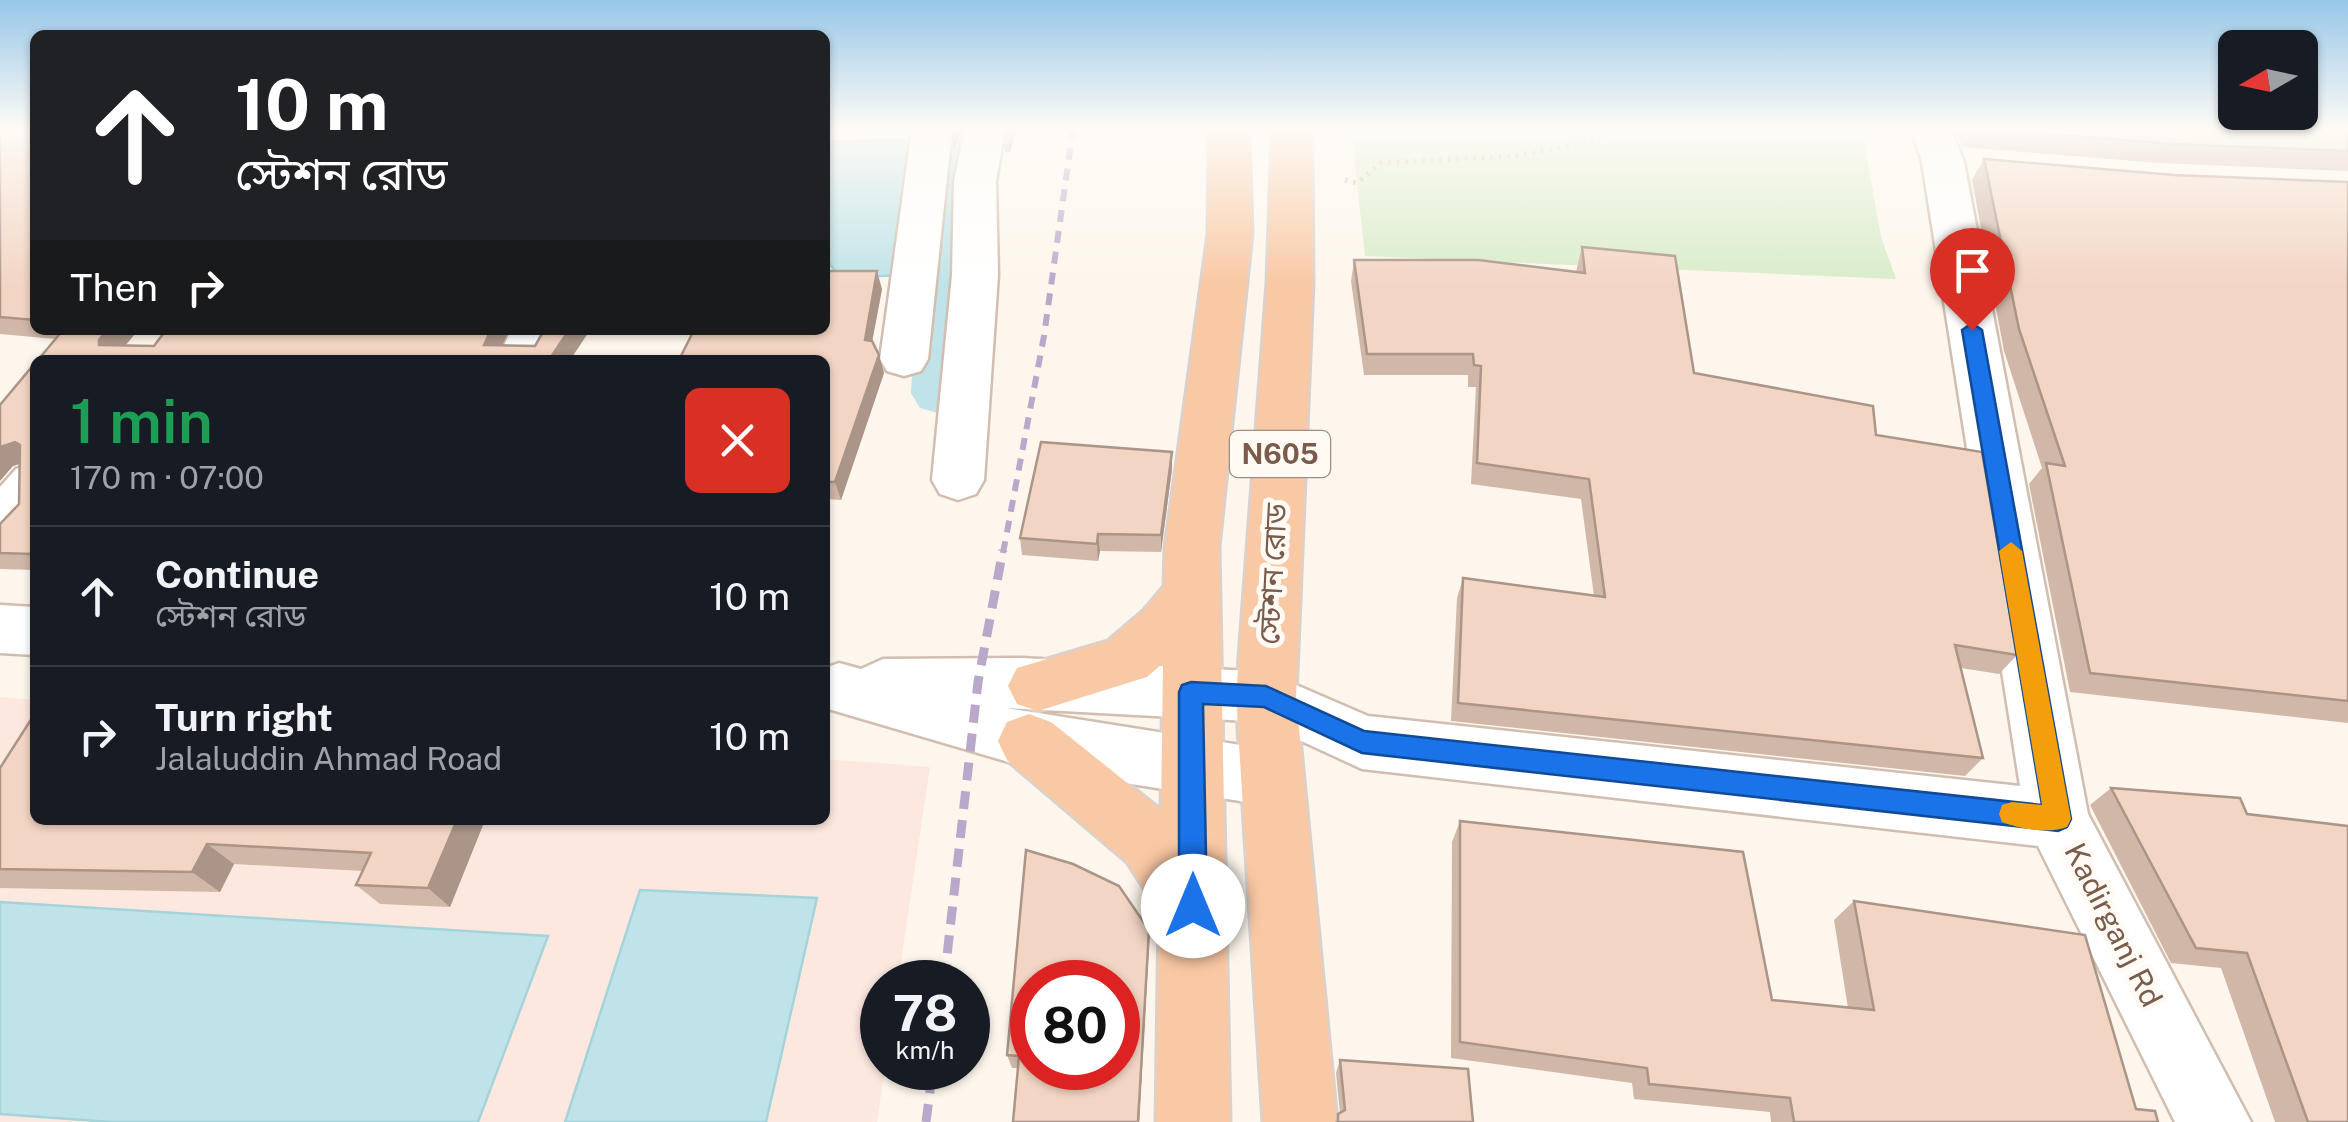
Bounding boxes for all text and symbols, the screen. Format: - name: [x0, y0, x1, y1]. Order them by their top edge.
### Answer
- north arrow: [2218, 30, 2318, 130]
- map controls: [2218, 30, 2318, 130]
- text: 10 m: [235, 63, 389, 146]
- icon: ahead: [70, 70, 200, 200]
- text: স্টেশন রোড: [235, 147, 448, 200]
- pin: [1930, 228, 2015, 331]
- icon: arrive: [1945, 243, 2000, 298]
- icon: right: [178, 260, 233, 315]
- text: Then: [70, 265, 158, 310]
- text: 1 min: [70, 386, 213, 457]
- button: close: [685, 388, 790, 493]
- road number: N605: [1230, 431, 1330, 477]
- text: 170 m · 07:00: [70, 459, 264, 496]
- street label: স্টেশন রোড: [1250, 502, 1294, 646]
- text: Continue: [155, 552, 319, 597]
- icon: ahead: [70, 569, 125, 624]
- text: 10 m: [709, 574, 790, 619]
- text: স্টেশন রোড: [155, 597, 306, 634]
- text: Turn right: [155, 695, 333, 740]
- icon: right: [70, 709, 125, 764]
- text: 10 m: [709, 714, 790, 759]
- text: Jalaluddin Ahmad Road: [155, 740, 502, 777]
- street label: Kadirganj Rd: [2057, 837, 2171, 1012]
- position arrow: [1141, 854, 1245, 958]
- speed limit sign: 80: [1010, 960, 1140, 1090]
- text: 78: [893, 983, 957, 1042]
- text: km/h: [896, 1035, 954, 1065]

